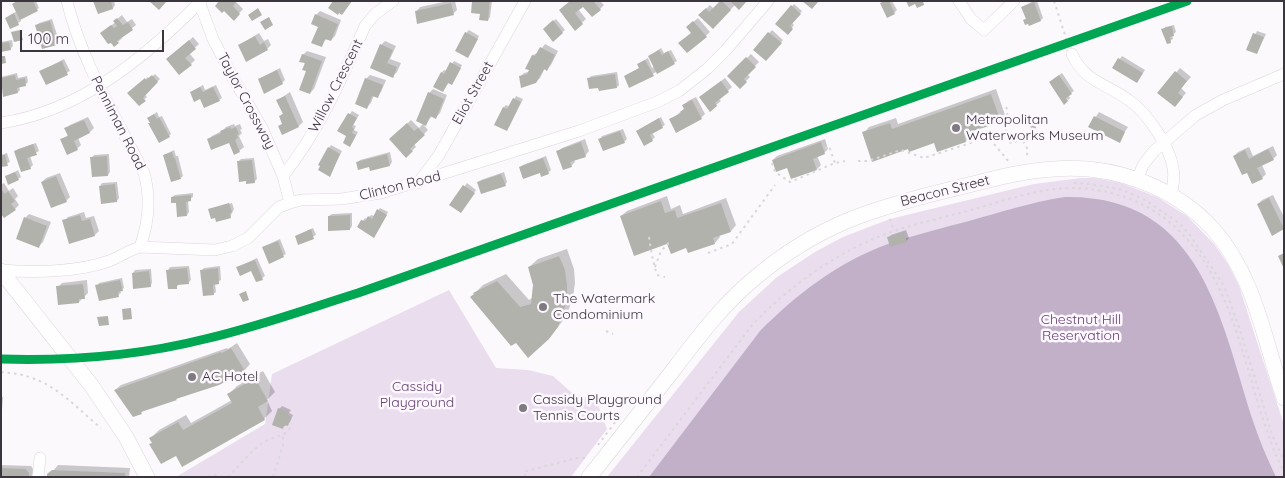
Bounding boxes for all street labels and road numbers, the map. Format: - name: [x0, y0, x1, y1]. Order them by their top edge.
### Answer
- street label: Willow Crescent: [305, 37, 367, 135]
- street label: Taylor Crossway: [213, 50, 279, 152]
- street label: Eliot Street: [449, 59, 497, 127]
- street label: Penniman Road: [87, 73, 149, 173]
- street label: Clinton Road: [358, 168, 442, 204]
- street label: Beacon Street: [899, 172, 991, 210]

